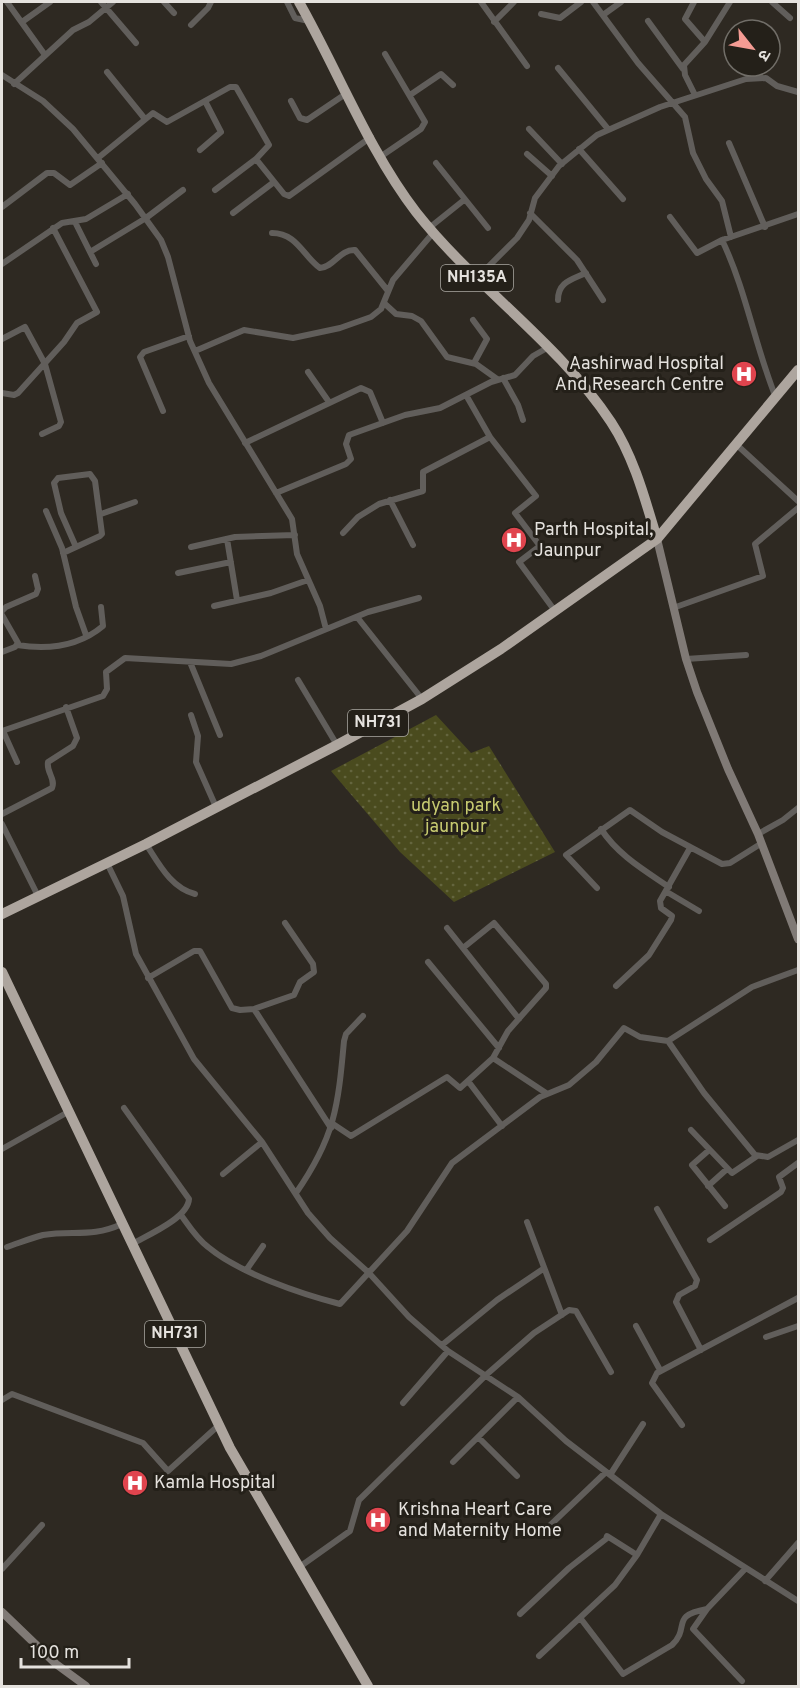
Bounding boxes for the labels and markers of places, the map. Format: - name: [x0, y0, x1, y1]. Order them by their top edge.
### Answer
- place label: Aashirwad Hospital And Research Centre: [555, 353, 724, 397]
- hospital icon: Aashirwad Hospital And Research Centre: [729, 359, 759, 389]
- place label: Parth Hospital, Jaunpur: [534, 519, 653, 563]
- hospital icon: Parth Hospital, Jaunpur: [499, 525, 529, 555]
- hospital icon: Kamla Hospital: [120, 1468, 150, 1498]
- place label: Kamla Hospital: [154, 1472, 275, 1495]
- place label: Krishna Heart Care and Maternity Home: [398, 1499, 562, 1543]
- hospital icon: Krishna Heart Care and Maternity Home: [363, 1505, 393, 1535]

